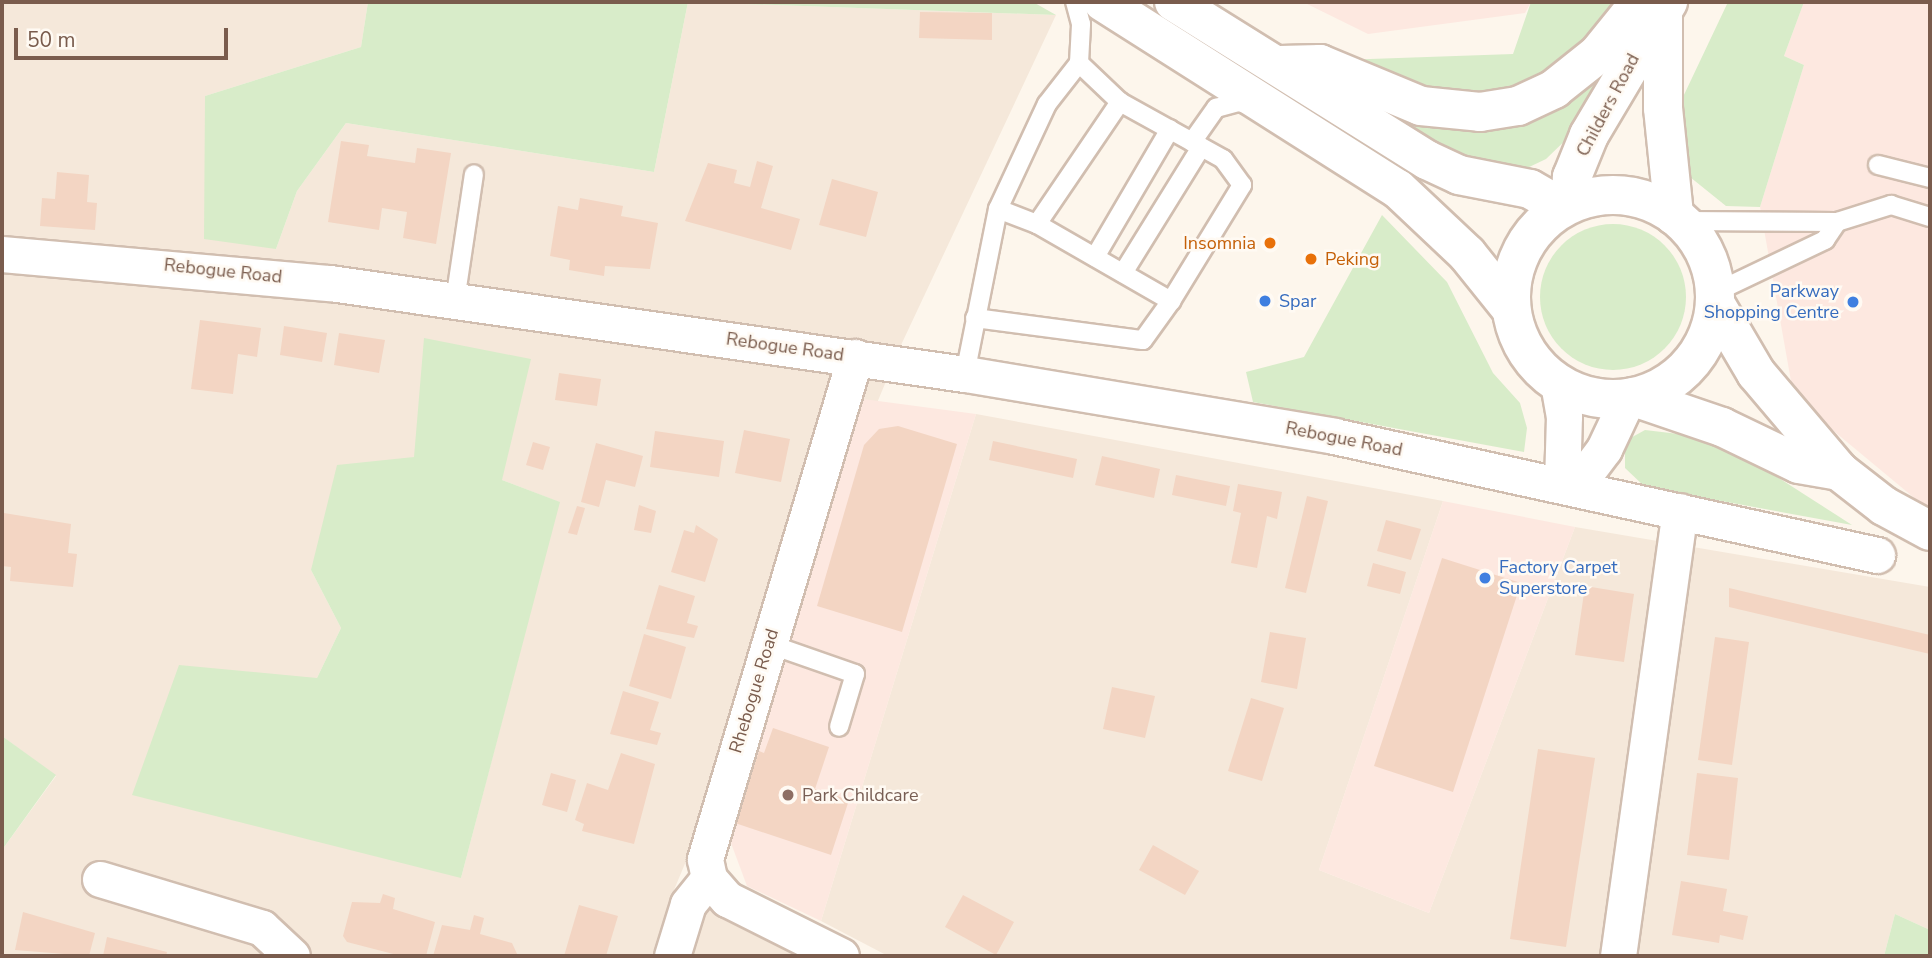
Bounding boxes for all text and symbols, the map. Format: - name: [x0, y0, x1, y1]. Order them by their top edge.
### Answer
- scale bar: [18, 14, 231, 58]
- text: 50 m: [27, 26, 76, 54]
- street label: Childers Road: [1572, 50, 1644, 160]
- place label: Insomnia: [1183, 232, 1256, 254]
- marker: Insomnia: [1262, 235, 1278, 251]
- place label: Peking: [1325, 248, 1380, 270]
- marker: Peking: [1303, 251, 1319, 267]
- street label: Rebogue Road: [163, 254, 283, 288]
- place label: Parkway Shopping Centre: [1704, 281, 1839, 324]
- place label: Spar: [1279, 290, 1317, 312]
- marker: Spar: [1257, 293, 1273, 309]
- marker: Parkway Shopping Centre: [1845, 294, 1861, 310]
- street label: Rebogue Road: [725, 328, 845, 366]
- street label: Rebogue Road: [1284, 417, 1404, 461]
- place label: Factory Carpet Superstore: [1499, 557, 1618, 600]
- marker: Factory Carpet Superstore: [1477, 570, 1493, 586]
- street label: Rhebogue Road: [725, 626, 783, 756]
- place label: Park Childcare: [802, 784, 919, 806]
- marker: Park Childcare: [780, 787, 796, 803]

